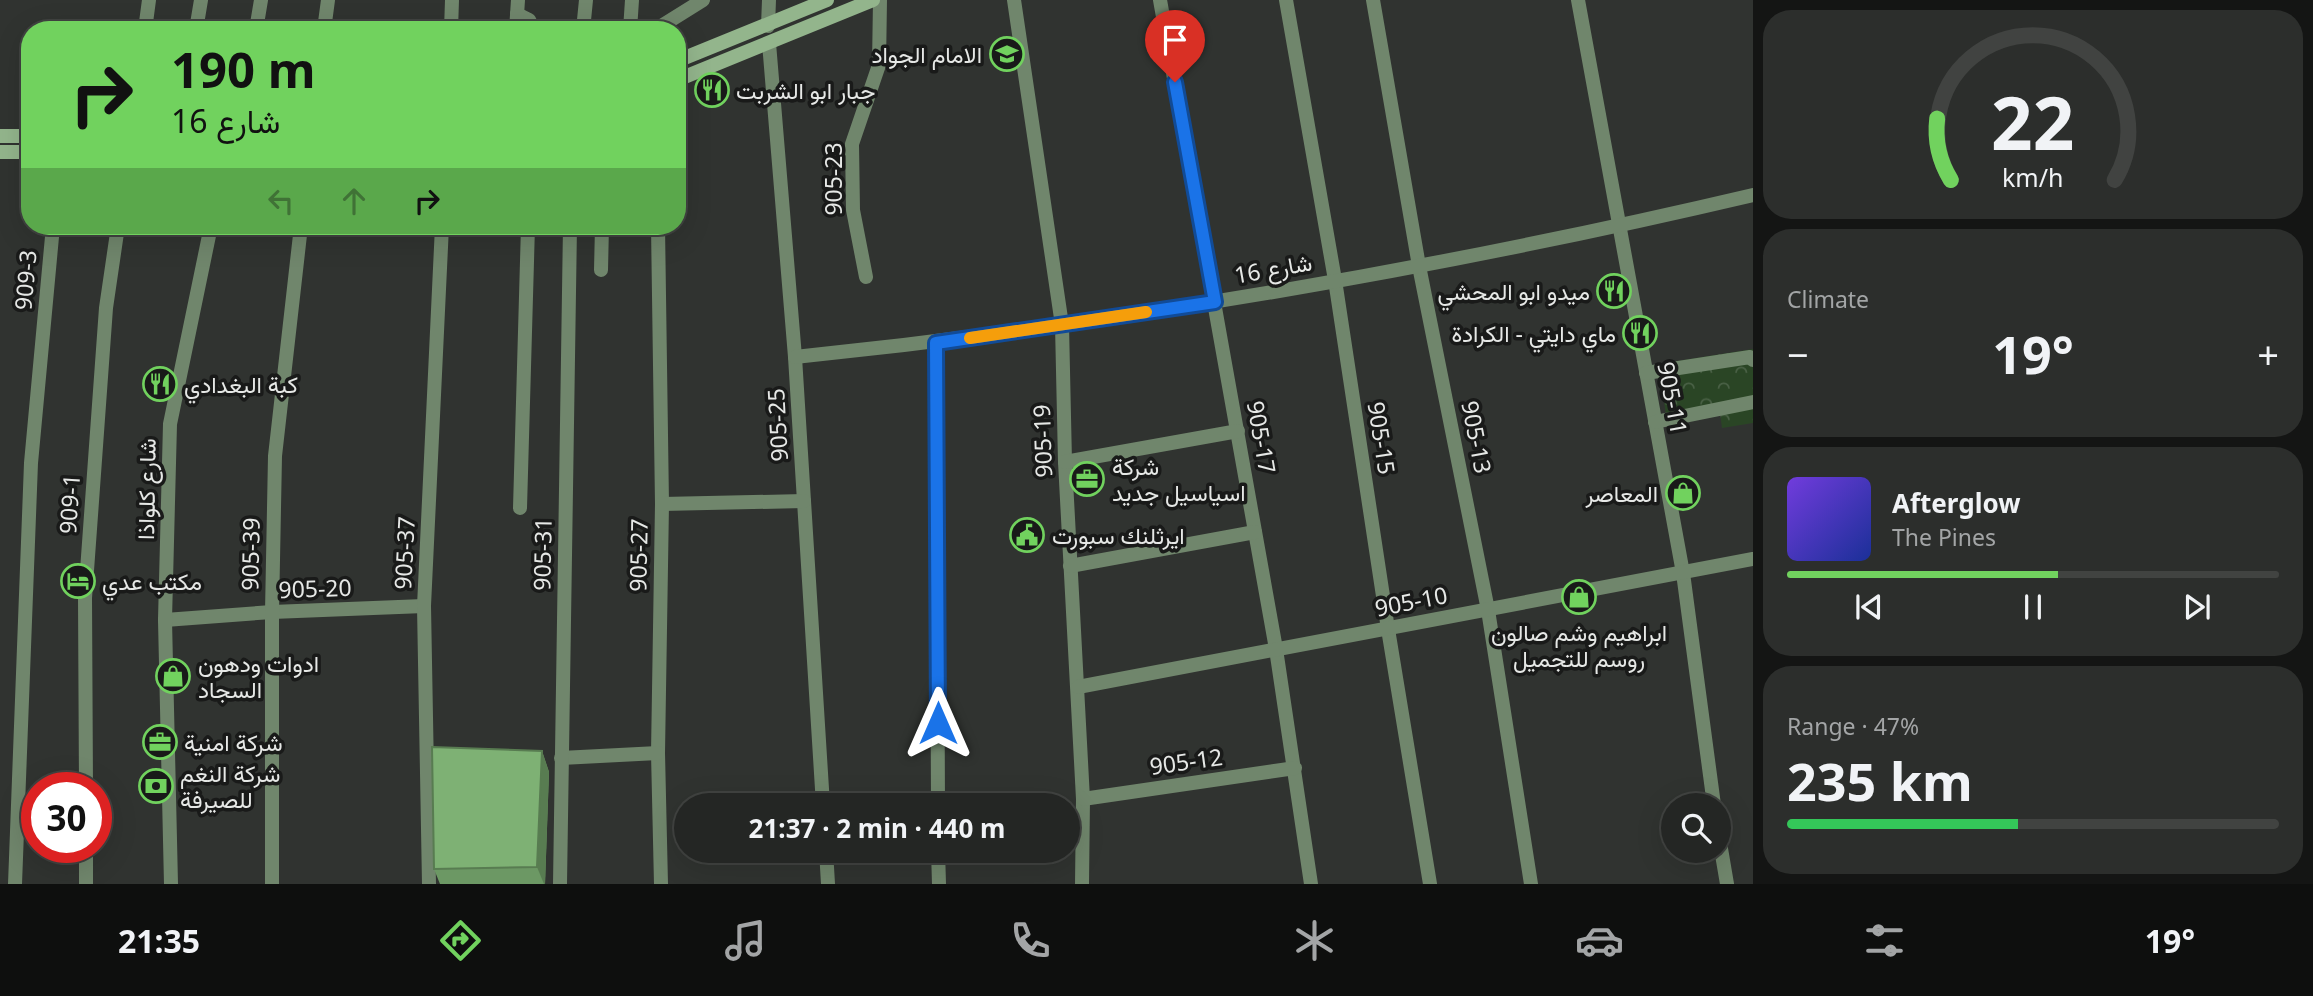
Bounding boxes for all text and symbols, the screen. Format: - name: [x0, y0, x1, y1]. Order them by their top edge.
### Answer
- pin: [1145, 10, 1205, 82]
- icon: arrive: [1156, 21, 1194, 59]
- school or university icon: الامام الجواد: [988, 35, 1026, 73]
- text: 190 m: [171, 36, 316, 102]
- place label: الامام الجواد: [871, 38, 982, 70]
- icon: right: [56, 49, 147, 140]
- restaurant icon: جبار ابو الشربت: [693, 71, 731, 109]
- text: 22: [1991, 73, 2075, 172]
- place label: جبار ابو الشربت: [736, 74, 875, 106]
- text: شارع 16: [171, 99, 280, 142]
- street label: 905-23: [817, 142, 849, 216]
- text: km/h: [2002, 160, 2064, 194]
- icon: left: [262, 182, 300, 220]
- icon: ahead: [335, 182, 373, 220]
- icon: right: [408, 182, 446, 220]
- street label: شارع 16: [1232, 245, 1315, 292]
- street label: 909-3: [6, 249, 44, 311]
- restaurant icon: ميدو ابو المحشي: [1595, 272, 1633, 310]
- place label: ميدو ابو المحشي: [1437, 275, 1590, 311]
- text: Climate: [1787, 283, 1869, 315]
- restaurant icon: ماي دايتي - الكرادة: [1621, 314, 1659, 352]
- place label: ماي دايتي - الكرادة: [1451, 317, 1616, 353]
- text: 19°: [1992, 318, 2074, 389]
- text: −: [1787, 328, 1809, 380]
- text: +: [2257, 328, 2279, 380]
- street label: 905-11: [1650, 359, 1696, 437]
- restaurant icon: كبة البغدادي: [141, 365, 179, 403]
- place label: كبة البغدادي: [184, 368, 298, 404]
- street label: 905-25: [759, 388, 795, 462]
- street label: 905-17: [1240, 398, 1284, 476]
- street label: 905-13: [1454, 398, 1500, 476]
- street label: 905-15: [1360, 399, 1404, 477]
- street label: 905-19: [1025, 404, 1059, 478]
- street label: شارع كلواذا: [129, 438, 164, 540]
- place label: شركة اسياسيل جديد: [1112, 450, 1246, 508]
- office icon: شركة اسياسيل جديد: [1068, 460, 1106, 498]
- street label: 909-1: [51, 473, 87, 535]
- shop icon: المعاصر: [1664, 474, 1702, 512]
- place label: المعاصر: [1585, 477, 1658, 509]
- text: Afterglow: [1892, 485, 2020, 521]
- street label: 905-37: [386, 516, 422, 590]
- public building icon: ايرثلنك سبورت: [1008, 516, 1046, 554]
- street label: 905-39: [233, 517, 267, 591]
- street label: 905-31: [525, 517, 559, 591]
- street label: 905-27: [621, 518, 655, 592]
- place label: ايرثلنك سبورت: [1052, 519, 1185, 551]
- text: The Pines: [1892, 521, 1996, 553]
- hotel icon: مكتب عدي: [59, 562, 97, 600]
- place label: مكتب عدي: [102, 565, 202, 601]
- street label: 905-20: [278, 571, 352, 605]
- street label: 905-10: [1372, 578, 1450, 624]
- shop icon: ابراهيم وشم صالون روسم للتجميل: [1560, 578, 1598, 616]
- icon: previous: [1850, 588, 1888, 626]
- icon: pause: [2014, 588, 2052, 626]
- icon: next: [2178, 588, 2216, 626]
- place label: ابراهيم وشم صالون روسم للتجميل: [1491, 616, 1667, 674]
- place label: ادوات ودهون السجاد: [198, 647, 319, 705]
- shop icon: ادوات ودهون السجاد: [154, 657, 192, 695]
- position arrow: [901, 686, 975, 760]
- text: Range · 47%: [1787, 710, 1919, 742]
- office icon: شركة امنية: [141, 723, 179, 761]
- place label: شركة امنية: [184, 726, 283, 758]
- street label: 905-12: [1148, 740, 1224, 782]
- text: 235 km: [1787, 745, 1973, 816]
- place label: شركة النغم للصيرفة: [180, 757, 280, 815]
- bank icon: شركة النغم للصيرفة: [137, 767, 175, 805]
- speed limit sign: 30: [21, 772, 112, 863]
- map controls: [1661, 793, 1731, 863]
- button: search: [1661, 793, 1731, 863]
- text: 21:37 · 2 min · 440 m: [749, 810, 1005, 846]
- icon: directions: [436, 916, 485, 965]
- icon: music: [721, 916, 770, 965]
- icon: phone: [1006, 916, 1055, 965]
- icon: climate: [1290, 916, 1339, 965]
- icon: car: [1575, 916, 1624, 965]
- icon: filters: [1860, 916, 1909, 965]
- text: 21:35: [118, 919, 200, 962]
- text: 19°: [2145, 919, 2195, 962]

